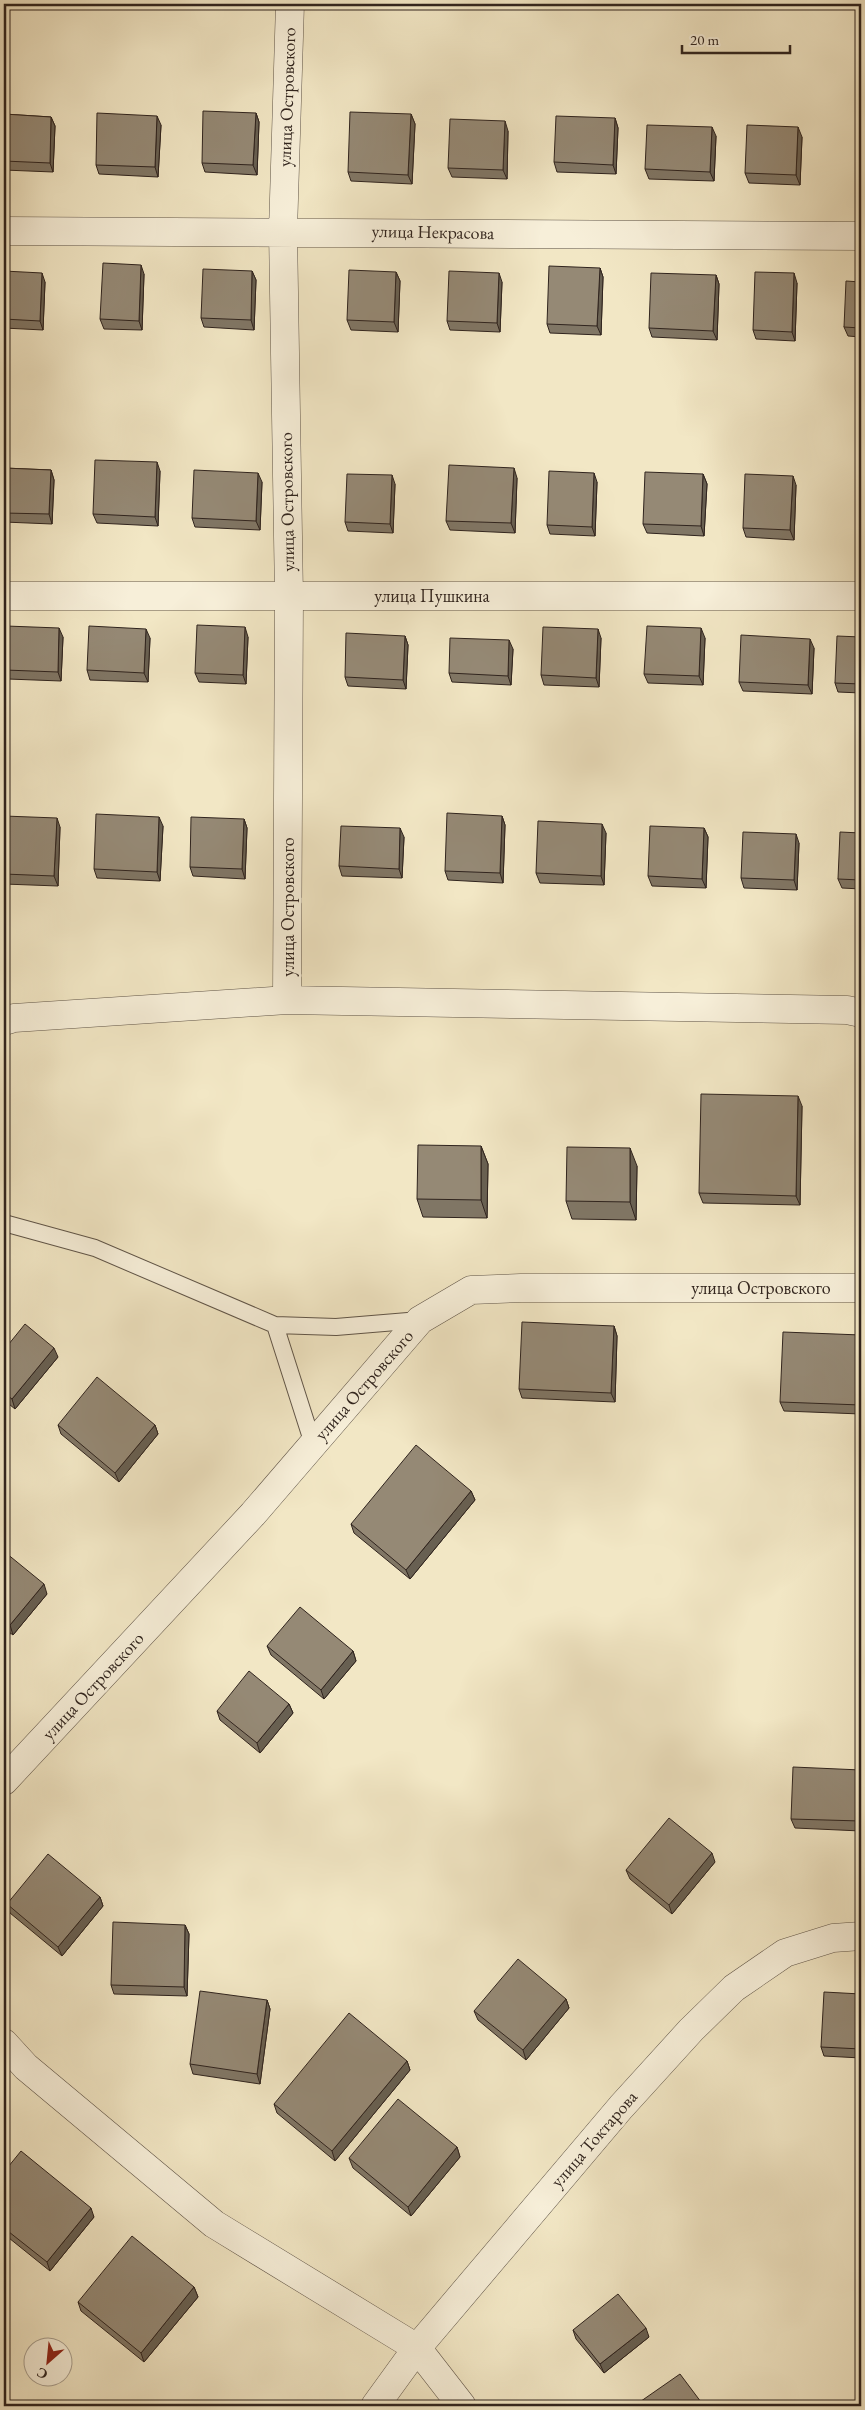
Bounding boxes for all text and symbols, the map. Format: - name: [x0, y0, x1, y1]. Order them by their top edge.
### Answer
- scale bar: [682, 22, 790, 54]
- street label: улица Островского: [273, 27, 300, 167]
- text: 20 m: [690, 30, 719, 49]
- street label: улица Некрасова: [371, 219, 495, 244]
- street label: улица Островского: [274, 432, 299, 572]
- street label: улица Пушкина: [374, 584, 491, 607]
- street label: улица Островского: [276, 837, 299, 977]
- street label: улица Островского: [691, 1276, 831, 1299]
- street label: улица Островского: [309, 1324, 418, 1445]
- street label: улица Островского: [37, 1627, 149, 1744]
- street label: улица Токтарова: [545, 2085, 643, 2192]
- north arrow: [22, 2338, 72, 2388]
- text: С: [34, 2363, 51, 2384]

